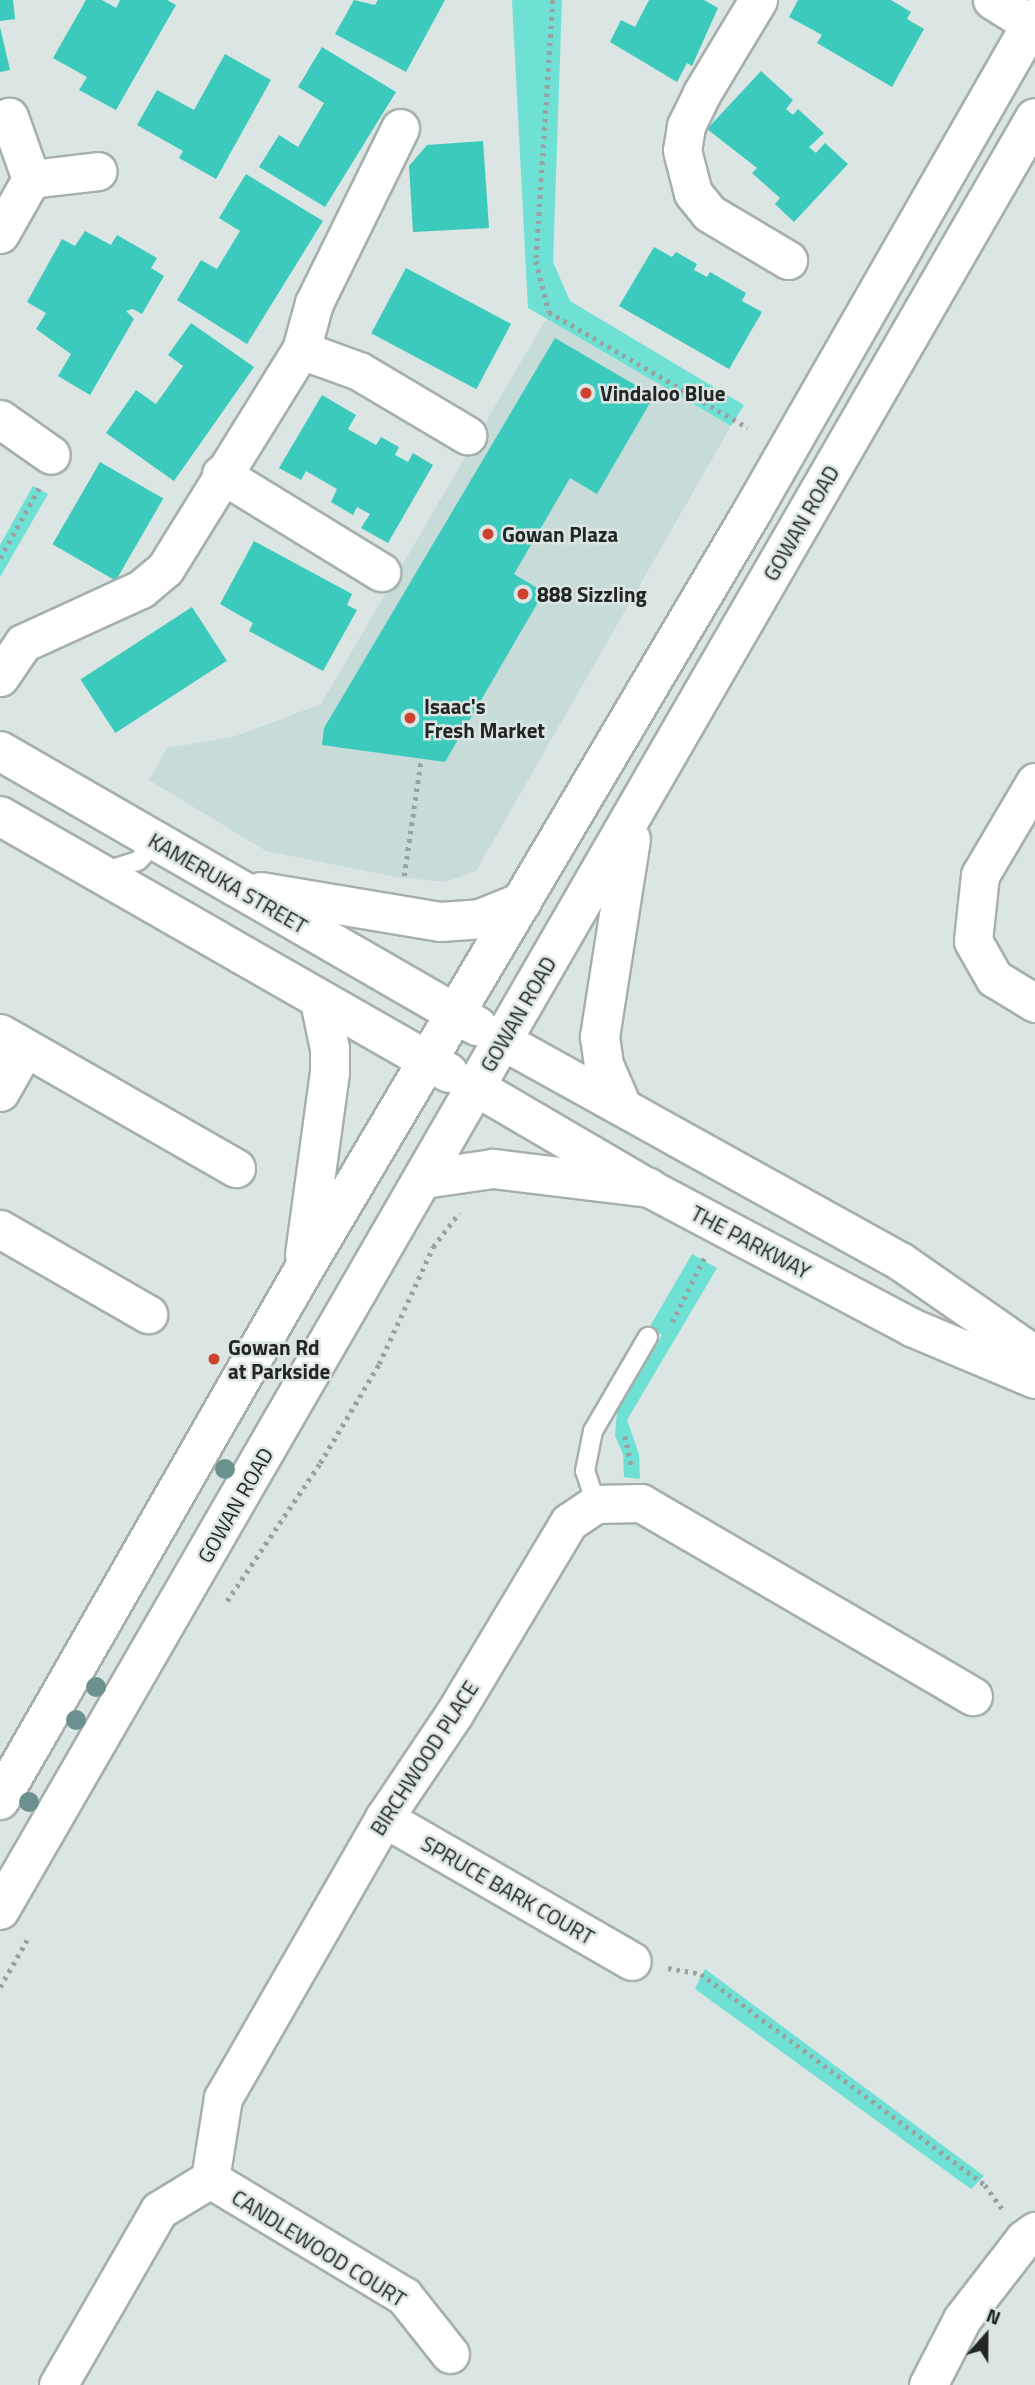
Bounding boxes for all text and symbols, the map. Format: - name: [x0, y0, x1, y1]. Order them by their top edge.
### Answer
- place label: Vindaloo Blue: [600, 380, 725, 406]
- marker: Vindaloo Blue: [578, 385, 594, 401]
- street label: GOWAN ROAD: [758, 461, 844, 585]
- place label: Gowan Plaza: [502, 521, 618, 547]
- marker: Gowan Plaza: [480, 526, 496, 542]
- place label: 888 Sizzling: [537, 581, 647, 607]
- marker: 888 Sizzling: [515, 586, 531, 602]
- place label: Isaac's Fresh Market: [424, 693, 545, 743]
- marker: Isaac's Fresh Market: [402, 710, 418, 726]
- street label: KAMERUKA STREET: [144, 827, 312, 939]
- street label: GOWAN ROAD: [475, 952, 561, 1076]
- street label: THE PARKWAY: [687, 1200, 815, 1284]
- place label: Gowan Rd at Parkside: [228, 1334, 330, 1384]
- marker: Gowan Rd at Parkside: [206, 1351, 222, 1367]
- street label: GOWAN ROAD: [192, 1443, 278, 1567]
- street label: BIRCHWOOD PLACE: [365, 1676, 483, 1840]
- street label: SPRUCE BARK COURT: [417, 1830, 599, 1950]
- street label: CANDLEWOOD COURT: [227, 2184, 411, 2312]
- text: N: [982, 2300, 1005, 2332]
- north arrow: [951, 2301, 1021, 2371]

